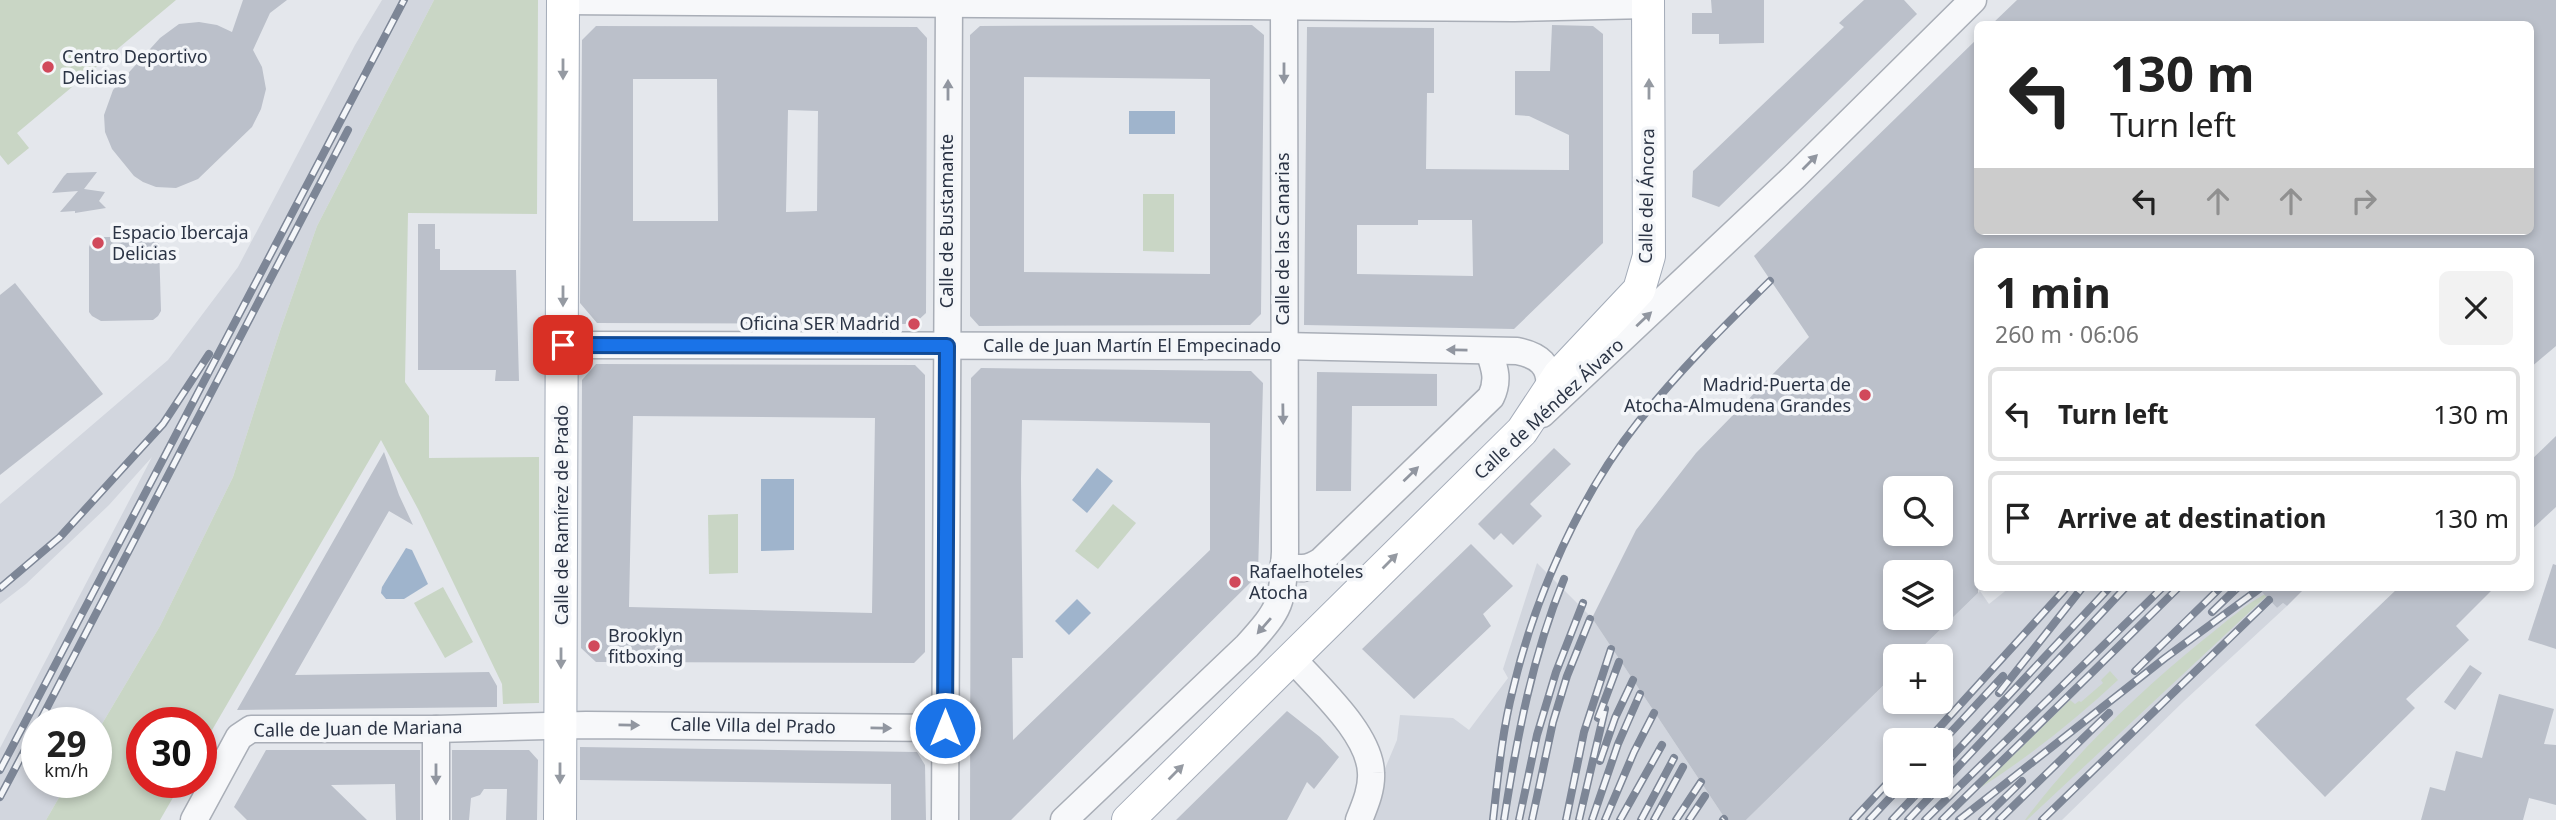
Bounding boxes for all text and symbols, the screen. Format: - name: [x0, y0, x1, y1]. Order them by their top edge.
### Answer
- text: 130 m: [2110, 40, 2255, 106]
- place label: Centro Deportivo Delicias: [62, 44, 208, 89]
- icon: left: [1995, 49, 2086, 140]
- one-way arrow: [557, 58, 569, 80]
- marker: Centro Deportivo Delicias: [40, 59, 56, 75]
- one-way arrow: [1278, 63, 1290, 85]
- one-way arrow: [1643, 78, 1655, 100]
- one-way arrow: [942, 79, 954, 101]
- text: Turn left: [2110, 103, 2236, 146]
- street label: Calle del Áncora: [1633, 128, 1659, 264]
- street label: Calle de Bustamante: [934, 134, 958, 308]
- street label: Calle de las Canarias: [1270, 152, 1294, 326]
- one-way arrow: [1801, 154, 1818, 171]
- icon: left: [2126, 182, 2164, 220]
- icon: ahead: [2199, 182, 2237, 220]
- icon: ahead: [2272, 182, 2310, 220]
- icon: right: [2345, 182, 2383, 220]
- place label: Espacio Ibercaja Delicias: [112, 220, 249, 265]
- marker: Espacio Ibercaja Delicias: [90, 235, 106, 251]
- text: 1 min: [1995, 263, 2111, 320]
- button: close: [2439, 271, 2513, 345]
- one-way arrow: [557, 286, 569, 308]
- one-way arrow: [1636, 310, 1653, 327]
- place label: Oficina SER Madrid: [740, 311, 900, 335]
- pin: [533, 315, 593, 375]
- marker: Oficina SER Madrid: [906, 316, 922, 332]
- text: 260 m · 06:06: [1995, 318, 2139, 350]
- icon: arrive: [544, 326, 582, 364]
- street label: Calle de Méndez Álvaro: [1468, 332, 1628, 484]
- street label: Calle de Juan Martín El Empecinado: [983, 333, 1281, 357]
- one-way arrow: [1446, 345, 1468, 356]
- place label: Madrid-Puerta de Atocha-Almudena Grandes: [1624, 372, 1851, 417]
- marker: Madrid-Puerta de Atocha-Almudena Grandes: [1857, 387, 1873, 403]
- icon: left: [1999, 395, 2037, 433]
- text: Turn left: [2058, 396, 2169, 432]
- text: 130 m: [2433, 396, 2509, 432]
- one-way arrow: [1277, 404, 1289, 426]
- street label: Calle de Ramírez de Prado: [549, 405, 573, 625]
- one-way arrow: [1403, 465, 1420, 482]
- map controls: [1883, 476, 1953, 798]
- button: search: [1883, 476, 1953, 546]
- icon: arrive: [1999, 499, 2037, 537]
- text: Arrive at destination: [2058, 500, 2327, 536]
- text: 130 m: [2433, 500, 2509, 536]
- one-way arrow: [1382, 552, 1399, 569]
- place label: Rafaelhoteles Atocha: [1249, 559, 1363, 604]
- button: layers: [1883, 560, 1953, 630]
- marker: Rafaelhoteles Atocha: [1227, 574, 1243, 590]
- one-way arrow: [1257, 617, 1272, 634]
- place label: Brooklyn fitboxing: [608, 623, 683, 668]
- marker: Brooklyn fitboxing: [586, 638, 602, 654]
- button: +: [1883, 644, 1953, 714]
- one-way arrow: [555, 647, 567, 669]
- position arrow: [908, 691, 982, 765]
- speed limit sign: 30: [126, 707, 217, 798]
- street label: Calle Villa del Prado: [670, 712, 836, 738]
- street label: Calle de Juan de Mariana: [253, 714, 463, 742]
- one-way arrow: [618, 719, 640, 731]
- text: 29: [46, 720, 87, 767]
- one-way arrow: [870, 722, 892, 733]
- button: −: [1883, 728, 1953, 798]
- text: km/h: [44, 758, 89, 782]
- one-way arrow: [555, 762, 566, 784]
- one-way arrow: [430, 764, 442, 786]
- one-way arrow: [1168, 764, 1184, 780]

